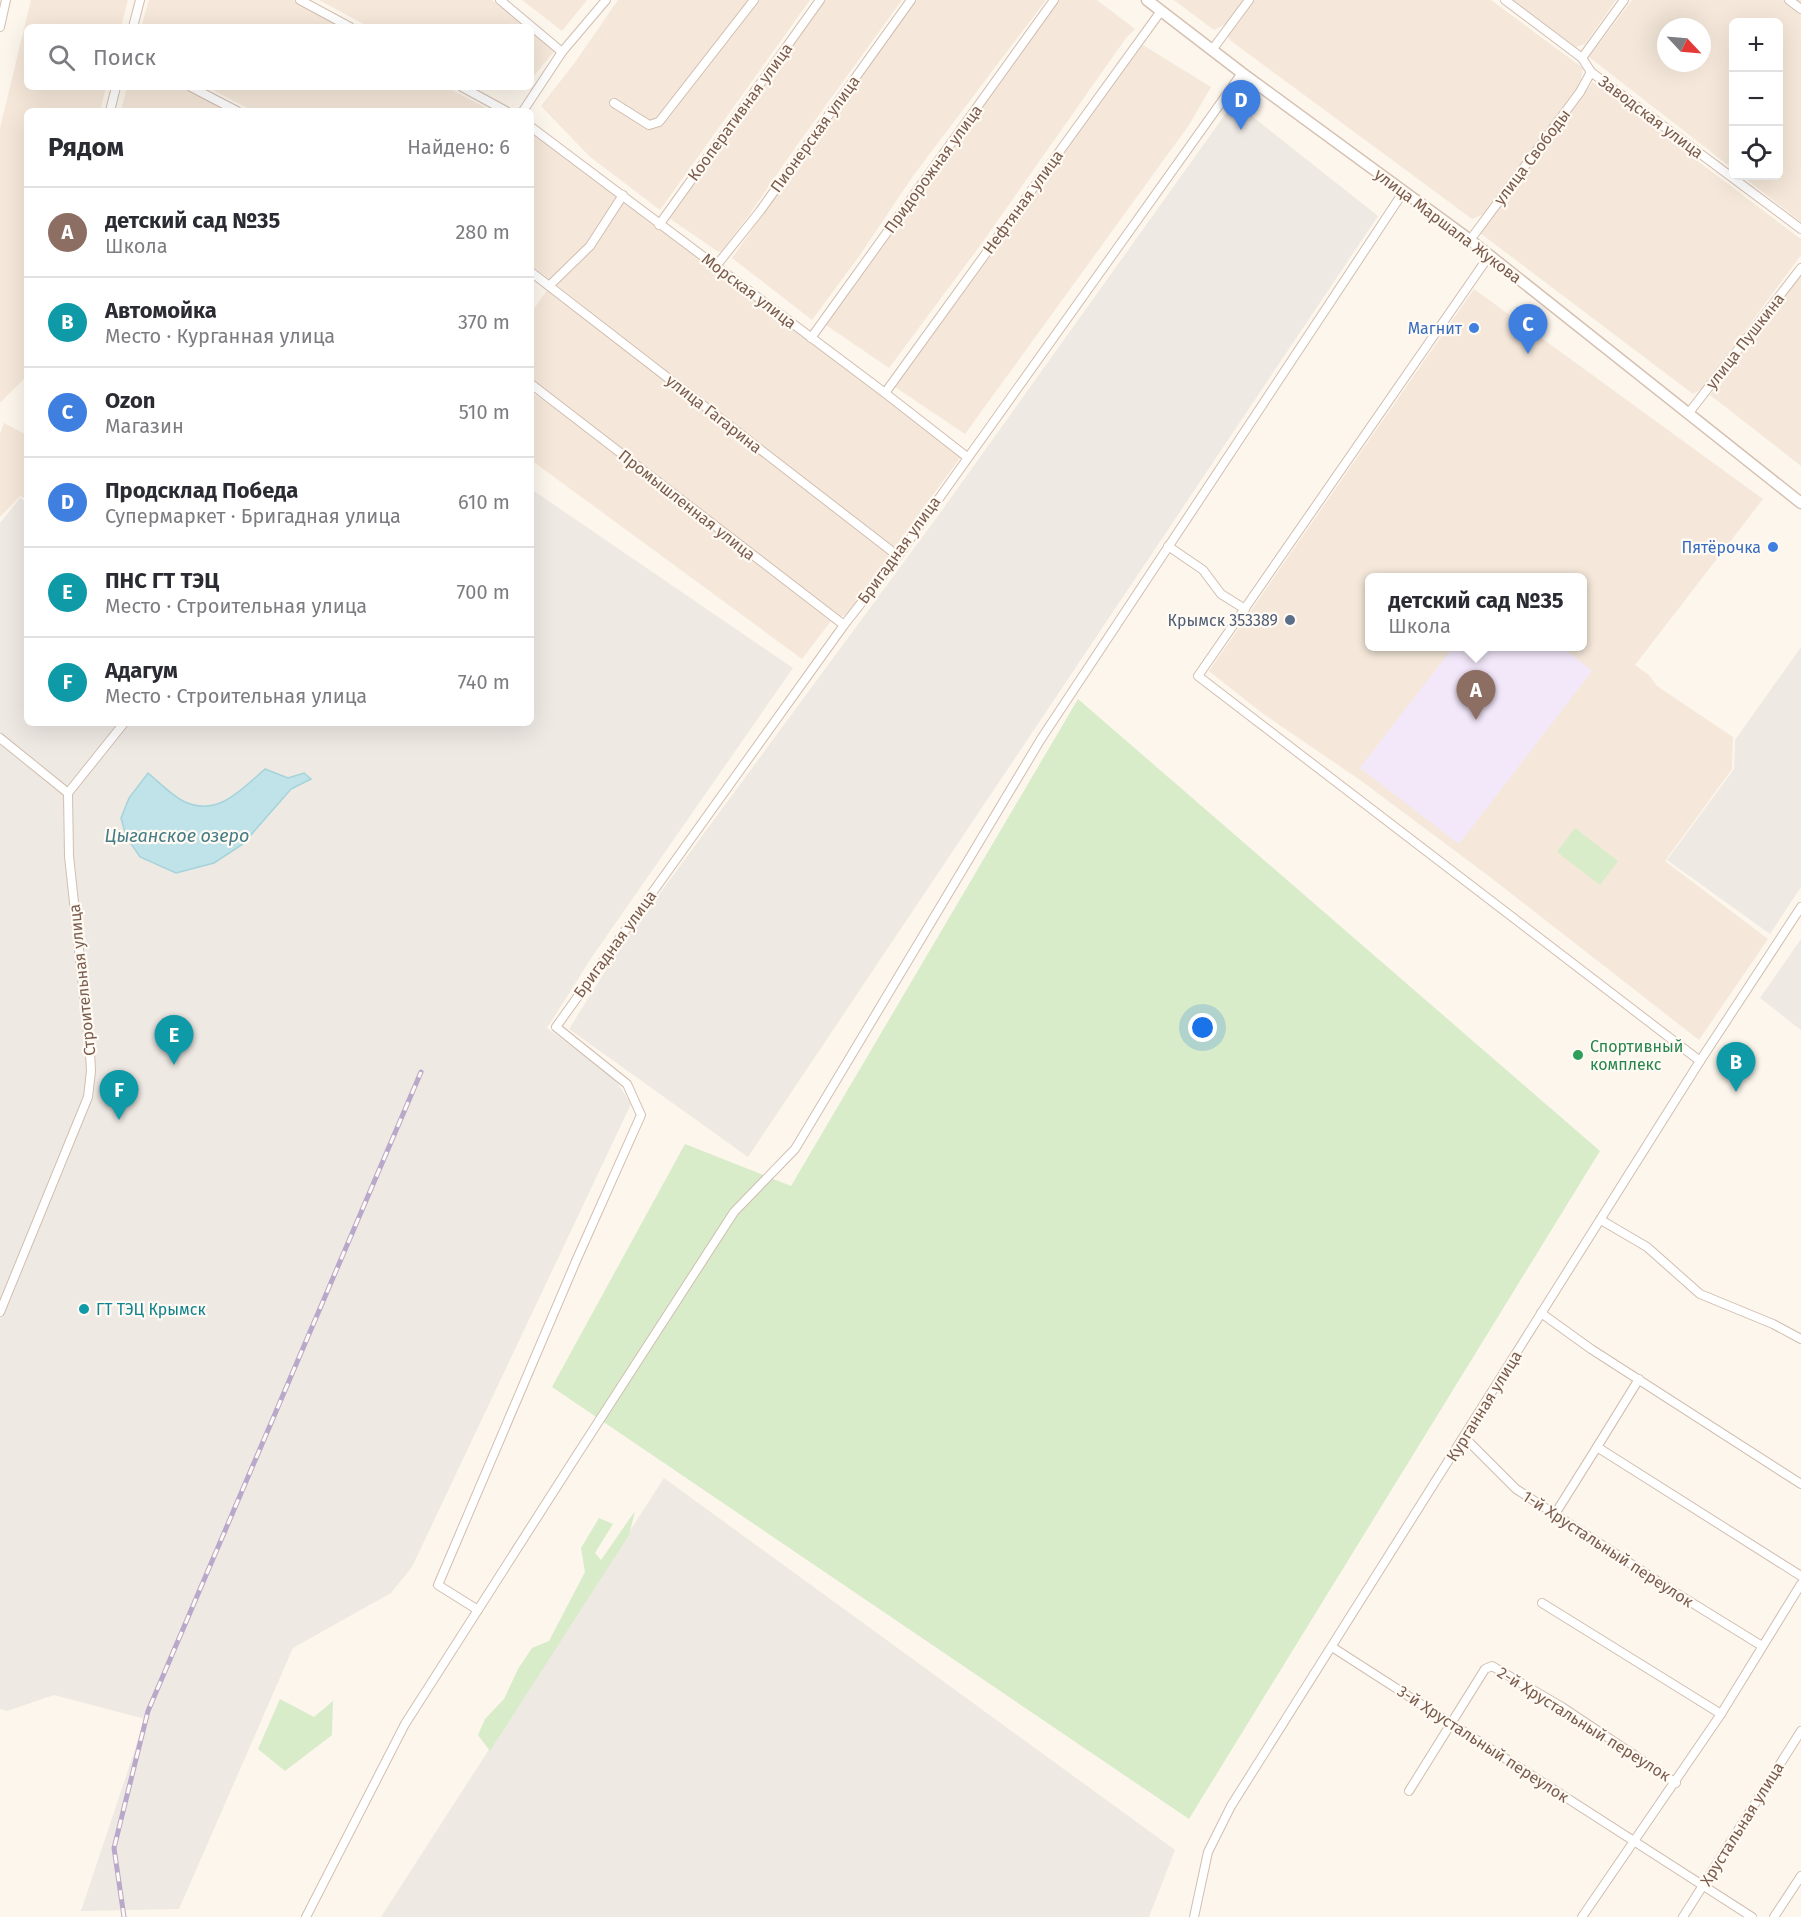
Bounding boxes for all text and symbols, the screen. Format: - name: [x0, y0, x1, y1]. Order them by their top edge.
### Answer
- north arrow: [1657, 18, 1711, 72]
- map controls: [1729, 18, 1783, 180]
- button: +: [1729, 18, 1783, 72]
- search box: [24, 24, 534, 90]
- street label: Кооперативная улица: [684, 39, 796, 185]
- icon: search: [45, 41, 78, 74]
- text: Поиск: [93, 44, 156, 71]
- street label: Заводская улица: [1595, 71, 1707, 163]
- street label: Пионерская улица: [766, 72, 864, 196]
- button: −: [1729, 72, 1783, 126]
- pin: D: [1222, 80, 1260, 130]
- street label: Придорожная улица: [880, 101, 986, 237]
- street label: улица Свободы: [1490, 105, 1574, 209]
- button: locate: [1729, 126, 1783, 180]
- text: Рядом: [48, 132, 124, 163]
- text: Найдено: 6: [407, 135, 510, 159]
- street label: Нефтяная улица: [979, 146, 1067, 258]
- street label: улица Маршала Жукова: [1371, 165, 1525, 287]
- text: детский сад №35: [105, 207, 280, 234]
- text: A: [62, 220, 73, 244]
- text: 280 m: [455, 220, 510, 244]
- text: Школа: [105, 234, 168, 258]
- street label: Морская улица: [698, 249, 800, 333]
- street label: улица Пушкина: [1702, 289, 1788, 393]
- text: Автомойка: [105, 297, 217, 324]
- pin: C: [1508, 304, 1547, 354]
- text: B: [61, 310, 74, 334]
- text: 370 m: [458, 310, 510, 334]
- place label: Магнит: [1408, 319, 1463, 338]
- marker: Магнит: [1467, 321, 1481, 335]
- text: Место · Курганная улица: [105, 324, 335, 348]
- street label: улица Гагарина: [662, 371, 766, 457]
- text: Ozon: [105, 387, 155, 414]
- text: C: [62, 400, 73, 424]
- text: 510 m: [459, 400, 510, 424]
- text: Магазин: [105, 414, 184, 438]
- street label: Промышленная улица: [615, 446, 759, 564]
- text: Продсклад Победа: [105, 477, 298, 504]
- text: D: [61, 490, 74, 514]
- text: 610 m: [458, 490, 510, 514]
- street label: Бригадная улица: [854, 493, 944, 607]
- text: Супермаркет · Бригадная улица: [105, 504, 401, 528]
- place label: Пятёрочка: [1681, 538, 1761, 557]
- marker: Пятёрочка: [1766, 540, 1780, 554]
- text: ПНС ГТ ТЭЦ: [105, 567, 219, 594]
- popup: [1365, 573, 1587, 651]
- text: E: [62, 580, 73, 604]
- text: 700 m: [457, 580, 510, 604]
- text: детский сад №35: [1388, 587, 1564, 614]
- text: Место · Строительная улица: [105, 594, 367, 618]
- place label: Крымск 353389: [1168, 611, 1278, 630]
- marker: Крымск 353389: [1283, 613, 1297, 627]
- text: Школа: [1388, 614, 1451, 638]
- text: Адагум: [105, 657, 178, 684]
- text: F: [63, 670, 72, 694]
- text: 740 m: [458, 670, 510, 694]
- pin: A: [1456, 670, 1496, 720]
- text: Место · Строительная улица: [105, 684, 367, 708]
- water label: Цыганское озеро: [105, 825, 249, 847]
- street label: Бригадная улица: [570, 887, 660, 1001]
- street label: Строительная улица: [65, 903, 99, 1057]
- your location: [1188, 1013, 1217, 1042]
- pin: E: [154, 1016, 194, 1065]
- place label: Спортивный комплекс: [1590, 1037, 1683, 1074]
- pin: B: [1716, 1042, 1756, 1092]
- marker: Спортивный комплекс: [1571, 1048, 1585, 1062]
- pin: F: [100, 1070, 138, 1120]
- place label: ГТ ТЭЦ Крымск: [96, 1300, 206, 1319]
- marker: ГТ ТЭЦ Крымск: [77, 1302, 91, 1316]
- street label: Курганная улица: [1442, 1347, 1526, 1465]
- street label: 1-й Хрустальный переулок: [1519, 1487, 1697, 1612]
- street label: 2-й Хрустальный переулок: [1494, 1663, 1675, 1786]
- street label: 3-й Хрустальный переулок: [1394, 1681, 1573, 1807]
- street label: Хрустальная улица: [1696, 1759, 1788, 1889]

